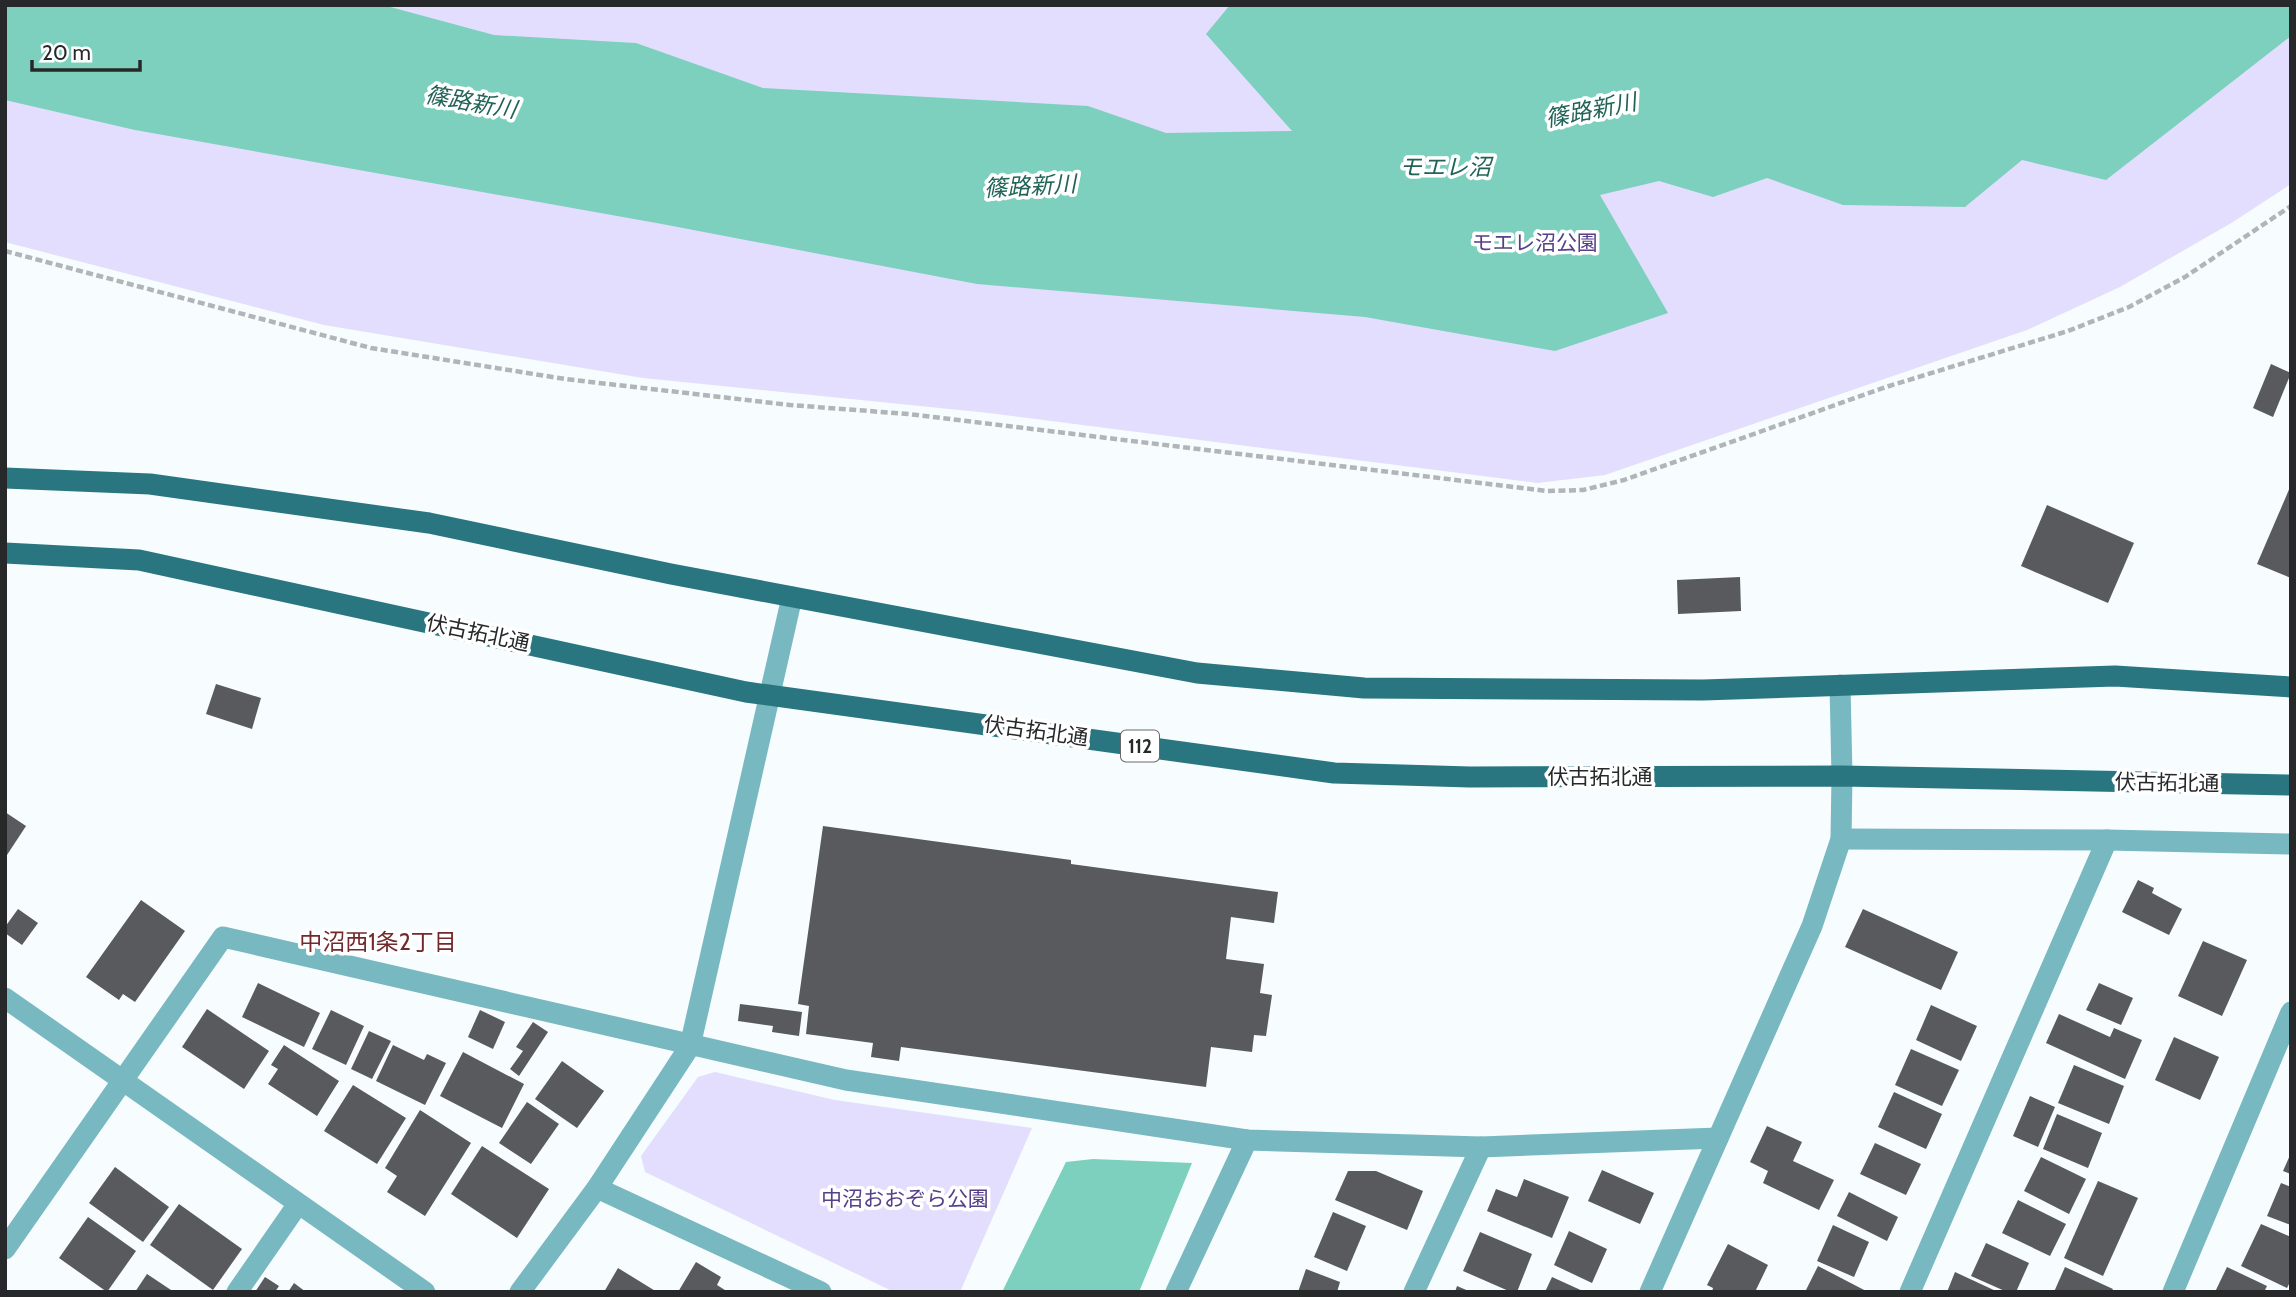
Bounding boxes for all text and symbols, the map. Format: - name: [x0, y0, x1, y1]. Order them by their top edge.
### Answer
- scale bar: [32, 28, 140, 72]
- text: 20 m: [42, 40, 91, 65]
- water label: 篠路新川: [423, 80, 522, 124]
- water label: 篠路新川: [1543, 87, 1642, 133]
- water label: モエレ沼: [1399, 153, 1494, 181]
- water label: 篠路新川: [983, 169, 1080, 202]
- park label: モエレ沼公園: [1472, 230, 1598, 255]
- street label: 伏古拓北通: [424, 609, 532, 656]
- street label: 伏古拓北通: [982, 711, 1090, 750]
- road number: 112: [1121, 730, 1159, 762]
- street label: 伏古拓北通: [1548, 764, 1653, 789]
- street label: 伏古拓北通: [2114, 769, 2220, 796]
- district label: 中沼西1条2丁目: [299, 928, 457, 956]
- park label: 中沼おおぞら公園: [821, 1186, 989, 1211]

